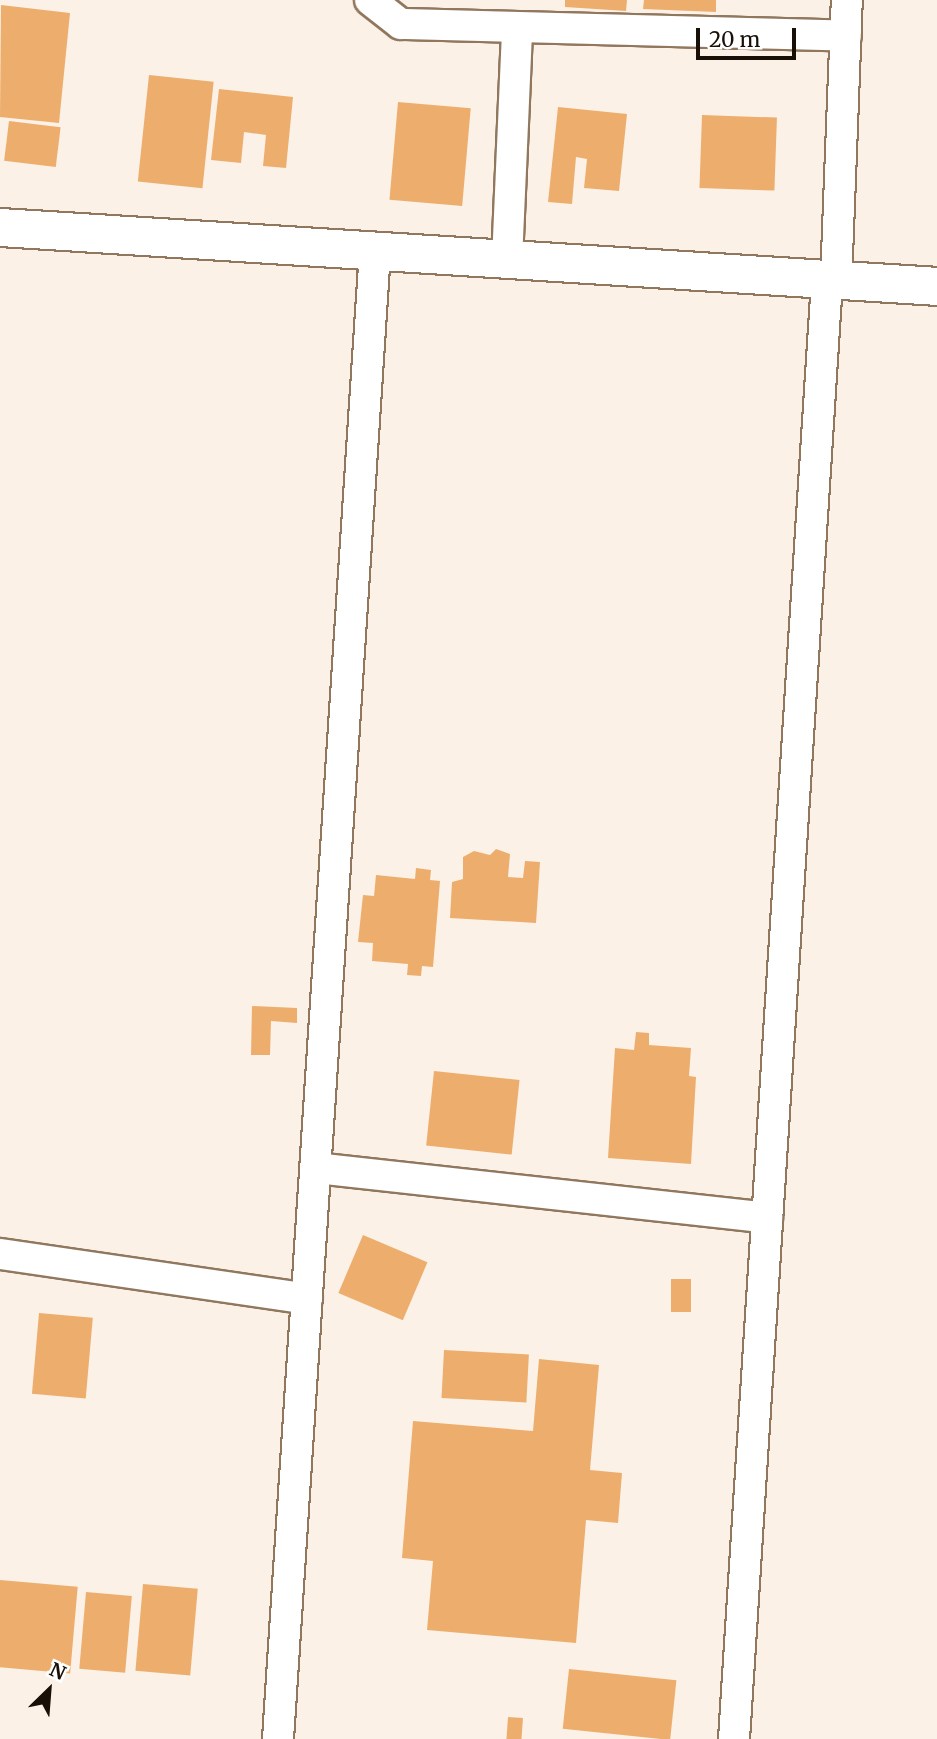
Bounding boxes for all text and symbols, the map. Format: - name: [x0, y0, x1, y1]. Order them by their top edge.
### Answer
- scale bar: [699, 14, 799, 58]
- text: 20 m: [709, 26, 760, 53]
- north arrow: [14, 1655, 84, 1725]
- text: N: [46, 1657, 70, 1685]

